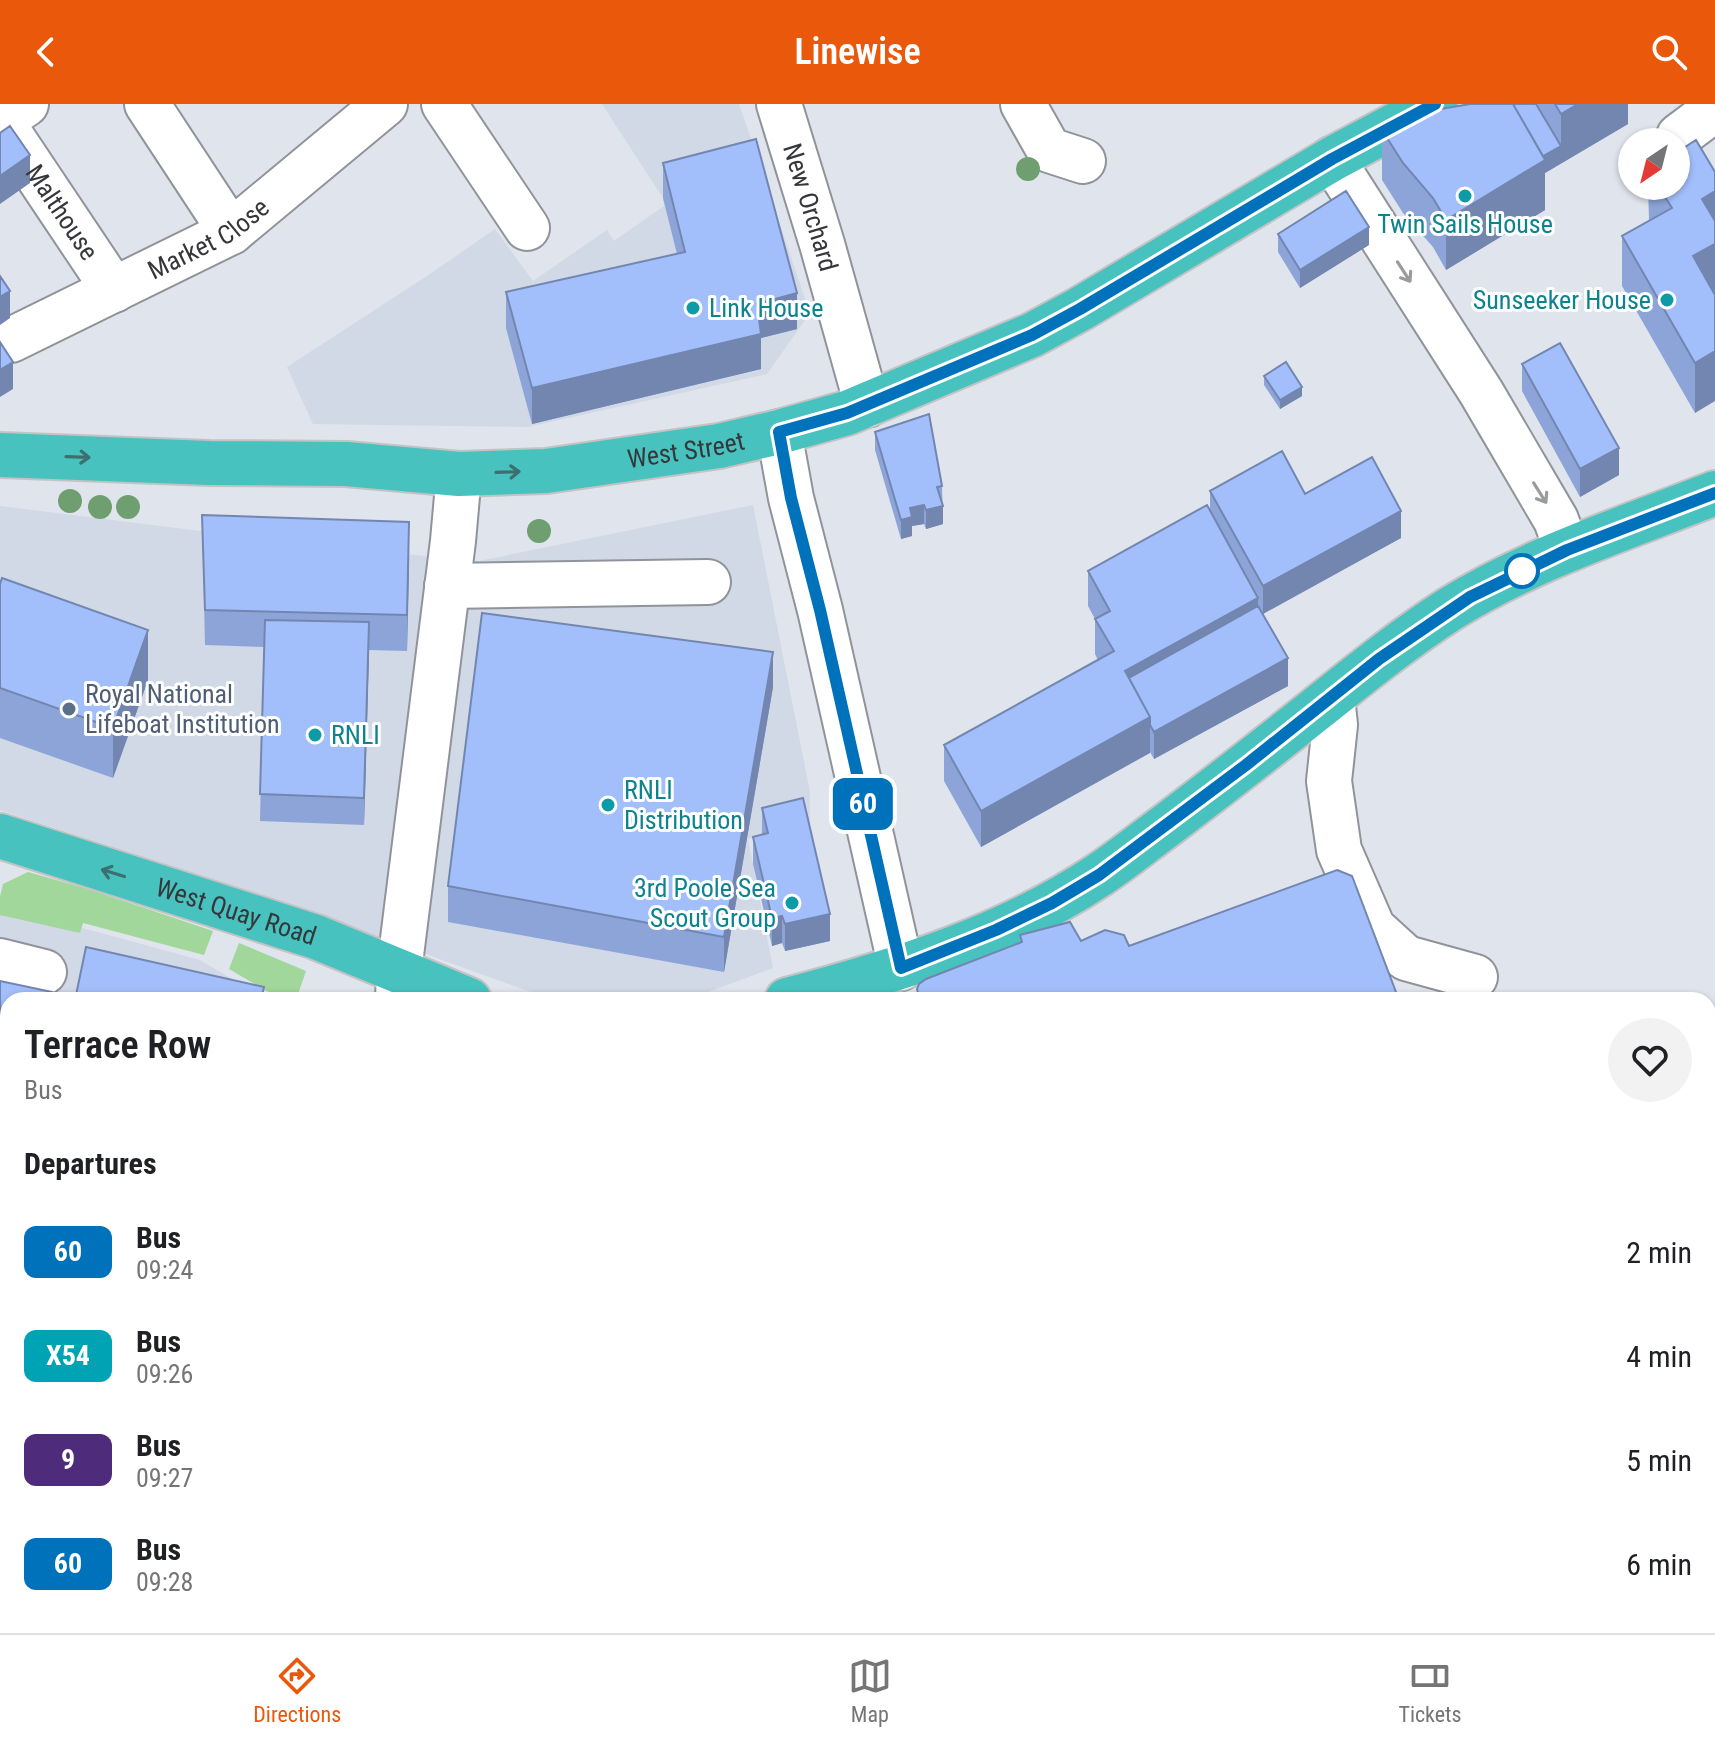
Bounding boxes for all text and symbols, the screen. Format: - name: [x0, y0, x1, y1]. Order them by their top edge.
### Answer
- icon: back: [24, 30, 68, 74]
- icon: search: [1647, 30, 1691, 74]
- text: Linewise: [794, 31, 921, 73]
- north arrow: [1618, 128, 1690, 200]
- map controls: [1618, 128, 1690, 200]
- street label: New Orchard: [777, 140, 844, 275]
- street label: Malthouse: [20, 159, 105, 265]
- marker: Twin Sails House: [1456, 187, 1474, 205]
- street label: Market Close: [143, 192, 275, 285]
- place label: Twin Sails House: [1377, 209, 1553, 239]
- one-way arrow: [1396, 260, 1412, 283]
- place label: Sunseeker House: [1473, 285, 1651, 315]
- marker: Sunseeker House: [1658, 291, 1676, 309]
- place label: Link House: [709, 293, 823, 323]
- marker: Link House: [684, 299, 702, 317]
- street label: West Street: [625, 426, 747, 474]
- one-way arrow: [64, 450, 91, 465]
- one-way arrow: [494, 465, 521, 480]
- one-way arrow: [1532, 482, 1549, 504]
- unlabelled marker: [1505, 554, 1539, 588]
- place label: Royal National Lifeboat Institution: [85, 679, 280, 739]
- marker: Royal National Lifeboat Institution: [60, 700, 78, 718]
- place label: RNLI: [331, 720, 380, 750]
- marker: RNLI: [306, 726, 324, 744]
- place label: RNLI Distribution: [624, 775, 743, 835]
- line badge: 60: [827, 778, 899, 830]
- text: 60: [849, 787, 877, 820]
- marker: RNLI Distribution: [599, 796, 617, 814]
- one-way arrow: [101, 865, 127, 880]
- street label: West Quay Road: [152, 872, 320, 951]
- place label: 3rd Poole Sea Scout Group: [634, 873, 776, 933]
- marker: 3rd Poole Sea Scout Group: [783, 894, 801, 912]
- button: heart: [1608, 1018, 1692, 1102]
- text: Terrace Row: [24, 1023, 211, 1067]
- text: Bus: [24, 1075, 63, 1105]
- text: Departures: [24, 1146, 157, 1181]
- text: Bus: [136, 1220, 181, 1255]
- text: 60: [54, 1235, 82, 1268]
- text: 2 min: [1626, 1235, 1692, 1270]
- text: 09:24: [136, 1255, 193, 1285]
- text: Bus: [136, 1324, 181, 1359]
- text: X54: [46, 1339, 90, 1372]
- text: 4 min: [1626, 1339, 1692, 1374]
- text: 09:26: [136, 1359, 193, 1389]
- text: Bus: [136, 1428, 181, 1463]
- text: 9: [61, 1443, 75, 1476]
- text: 5 min: [1626, 1443, 1692, 1478]
- text: 09:27: [136, 1463, 193, 1493]
- text: Bus: [136, 1532, 181, 1567]
- text: 60: [54, 1547, 82, 1580]
- text: 6 min: [1626, 1547, 1692, 1582]
- text: 09:28: [136, 1567, 193, 1597]
- tab: Directions: [253, 1654, 341, 1727]
- tab: Map: [848, 1654, 892, 1727]
- tab: Tickets: [1398, 1654, 1462, 1727]

